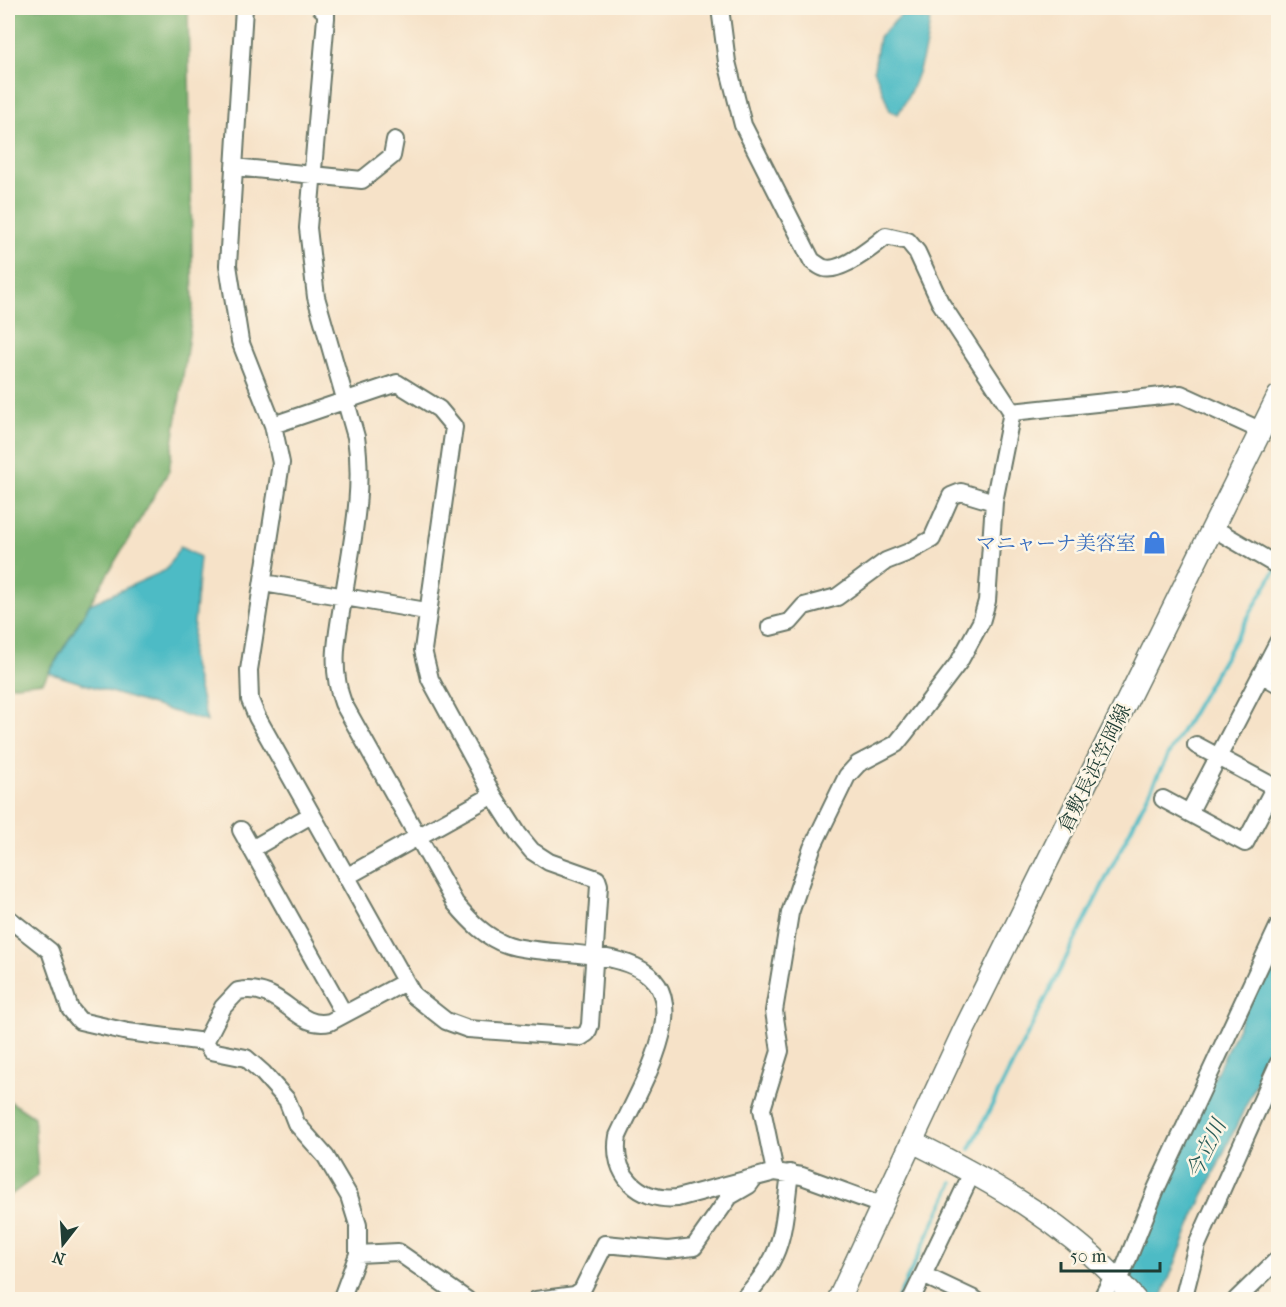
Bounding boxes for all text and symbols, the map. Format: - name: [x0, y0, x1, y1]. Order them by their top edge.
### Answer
- shop icon: マニャーナ美容室: [1141, 530, 1167, 556]
- place label: マニャーナ美容室: [976, 532, 1136, 555]
- street label: 倉敷長浜笠岡線: [1053, 700, 1135, 836]
- water label: 今立川: [1181, 1114, 1231, 1183]
- north arrow: [33, 1214, 93, 1274]
- scale bar: [1061, 1235, 1160, 1273]
- text: 50 m: [1070, 1246, 1107, 1267]
- text: N: [49, 1247, 67, 1269]

